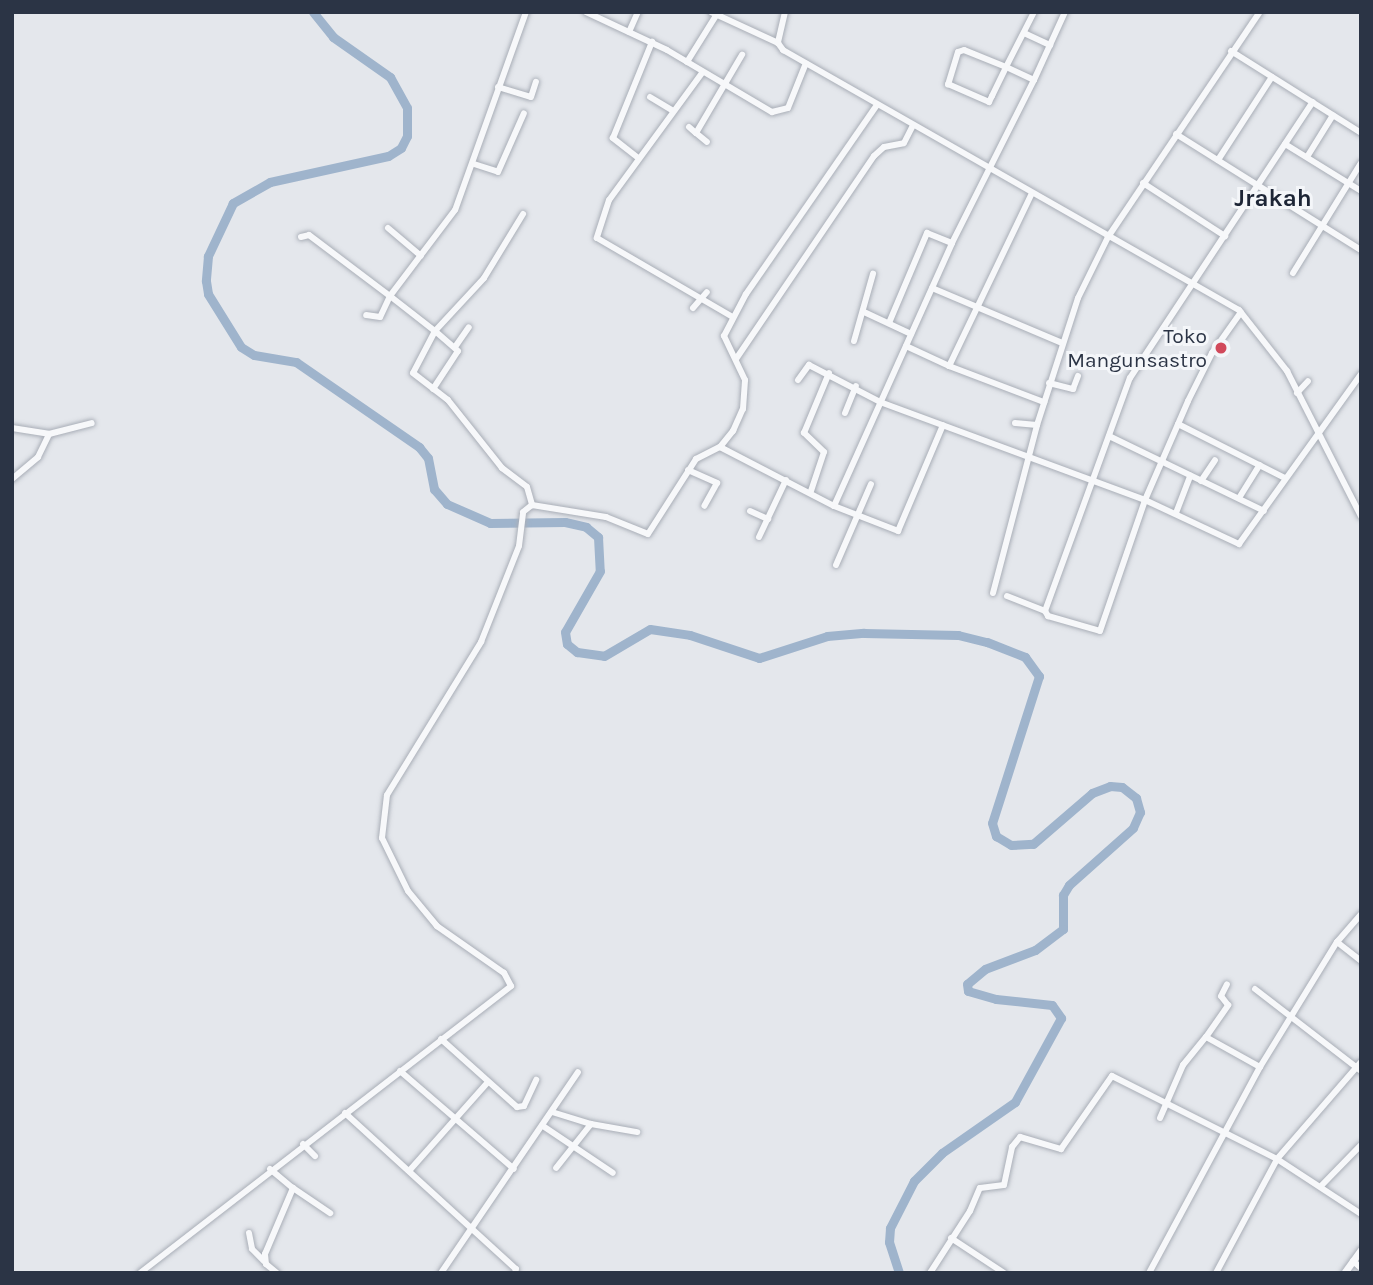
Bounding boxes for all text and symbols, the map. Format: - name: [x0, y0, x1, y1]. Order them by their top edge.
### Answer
- district label: Jrakah: [1234, 185, 1312, 213]
- place label: Toko Mangunsastro: [1067, 323, 1207, 373]
- marker: Toko Mangunsastro: [1213, 340, 1229, 356]

